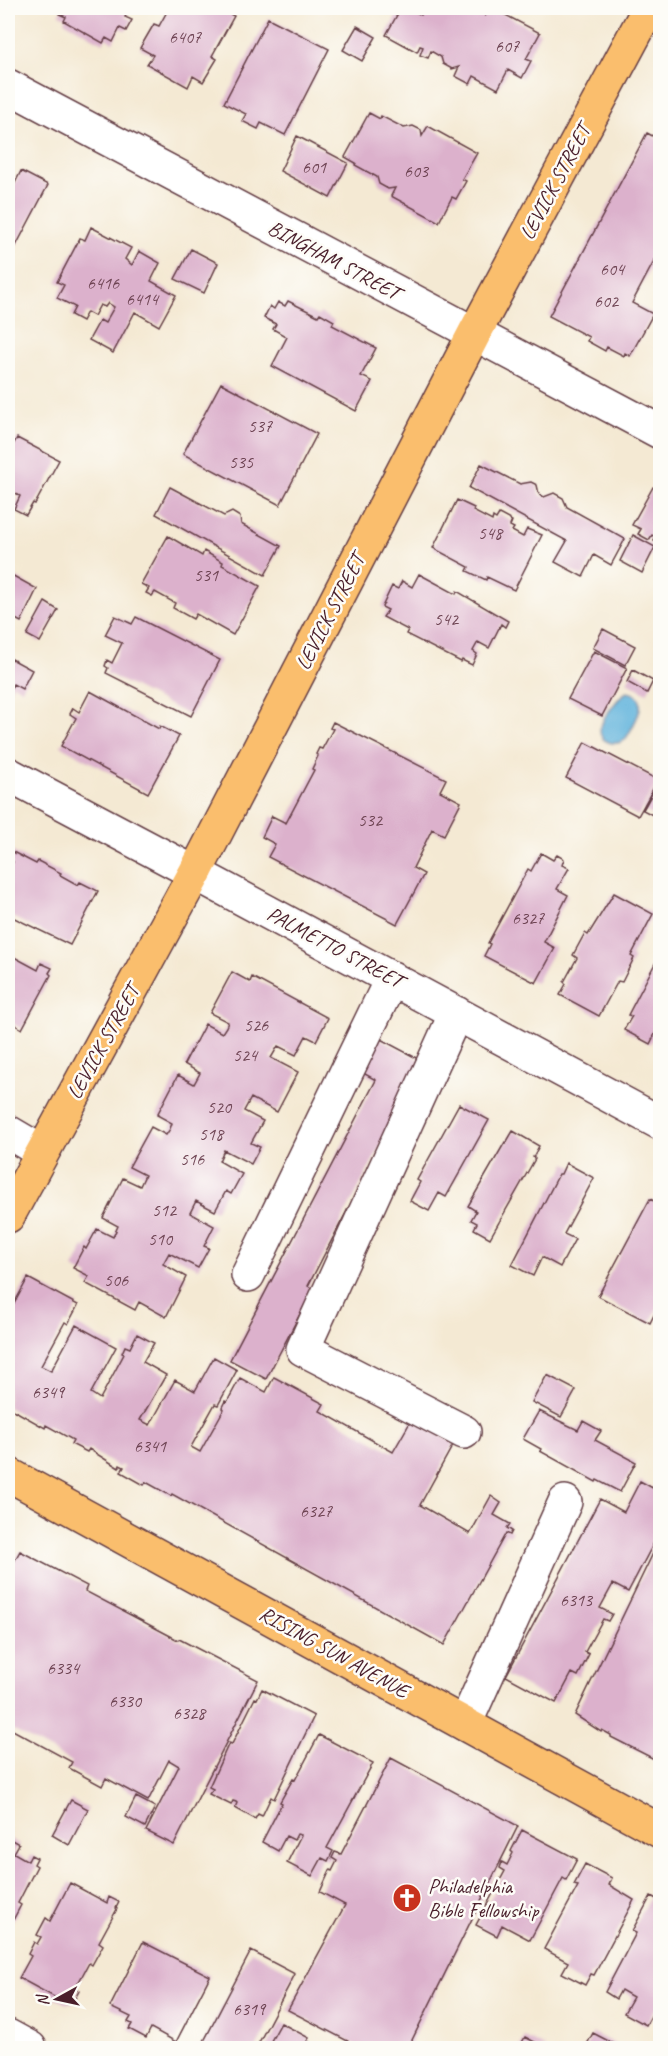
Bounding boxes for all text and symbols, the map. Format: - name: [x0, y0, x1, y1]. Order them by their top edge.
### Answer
- house number: 6407: [169, 26, 202, 48]
- house number: 607: [495, 35, 520, 57]
- street label: LEVICK STREET: [514, 115, 599, 244]
- house number: 601: [302, 156, 327, 178]
- house number: 603: [404, 160, 430, 182]
- street label: BINGHAM STREET: [264, 214, 409, 308]
- house number: 604: [600, 258, 626, 280]
- house number: 6416: [87, 272, 120, 294]
- house number: 6414: [126, 288, 160, 310]
- house number: 602: [594, 290, 620, 312]
- house number: 537: [248, 415, 273, 437]
- house number: 535: [229, 451, 254, 473]
- house number: 548: [478, 522, 504, 544]
- street label: LEVICK STREET: [290, 545, 373, 674]
- house number: 531: [194, 564, 219, 586]
- house number: 542: [434, 608, 460, 630]
- house number: 532: [358, 809, 384, 831]
- street label: PALMETTO STREET: [263, 900, 412, 996]
- house number: 6327: [512, 907, 545, 929]
- street label: LEVICK STREET: [61, 976, 148, 1103]
- house number: 526: [244, 1014, 269, 1036]
- house number: 524: [233, 1044, 259, 1066]
- house number: 520: [207, 1096, 233, 1118]
- house number: 518: [199, 1123, 225, 1145]
- house number: 516: [180, 1148, 205, 1170]
- house number: 512: [152, 1199, 178, 1221]
- house number: 510: [148, 1228, 174, 1250]
- house number: 506: [104, 1269, 129, 1291]
- house number: 6349: [32, 1381, 66, 1403]
- house number: 6341: [134, 1435, 167, 1457]
- house number: 6327: [300, 1500, 333, 1522]
- house number: 6313: [560, 1589, 594, 1611]
- street label: RISING SUN AVENUE: [255, 1600, 416, 1705]
- house number: 6334: [47, 1657, 81, 1679]
- house number: 6330: [109, 1690, 143, 1712]
- house number: 6328: [173, 1702, 207, 1724]
- place label: Philadelphia Bible Fellowship: [428, 1873, 539, 1923]
- church icon: Philadelphia Bible Fellowship: [391, 1882, 423, 1914]
- north arrow: [27, 1969, 87, 2029]
- text: N: [32, 1992, 54, 2007]
- house number: 6319: [233, 1998, 267, 2020]

